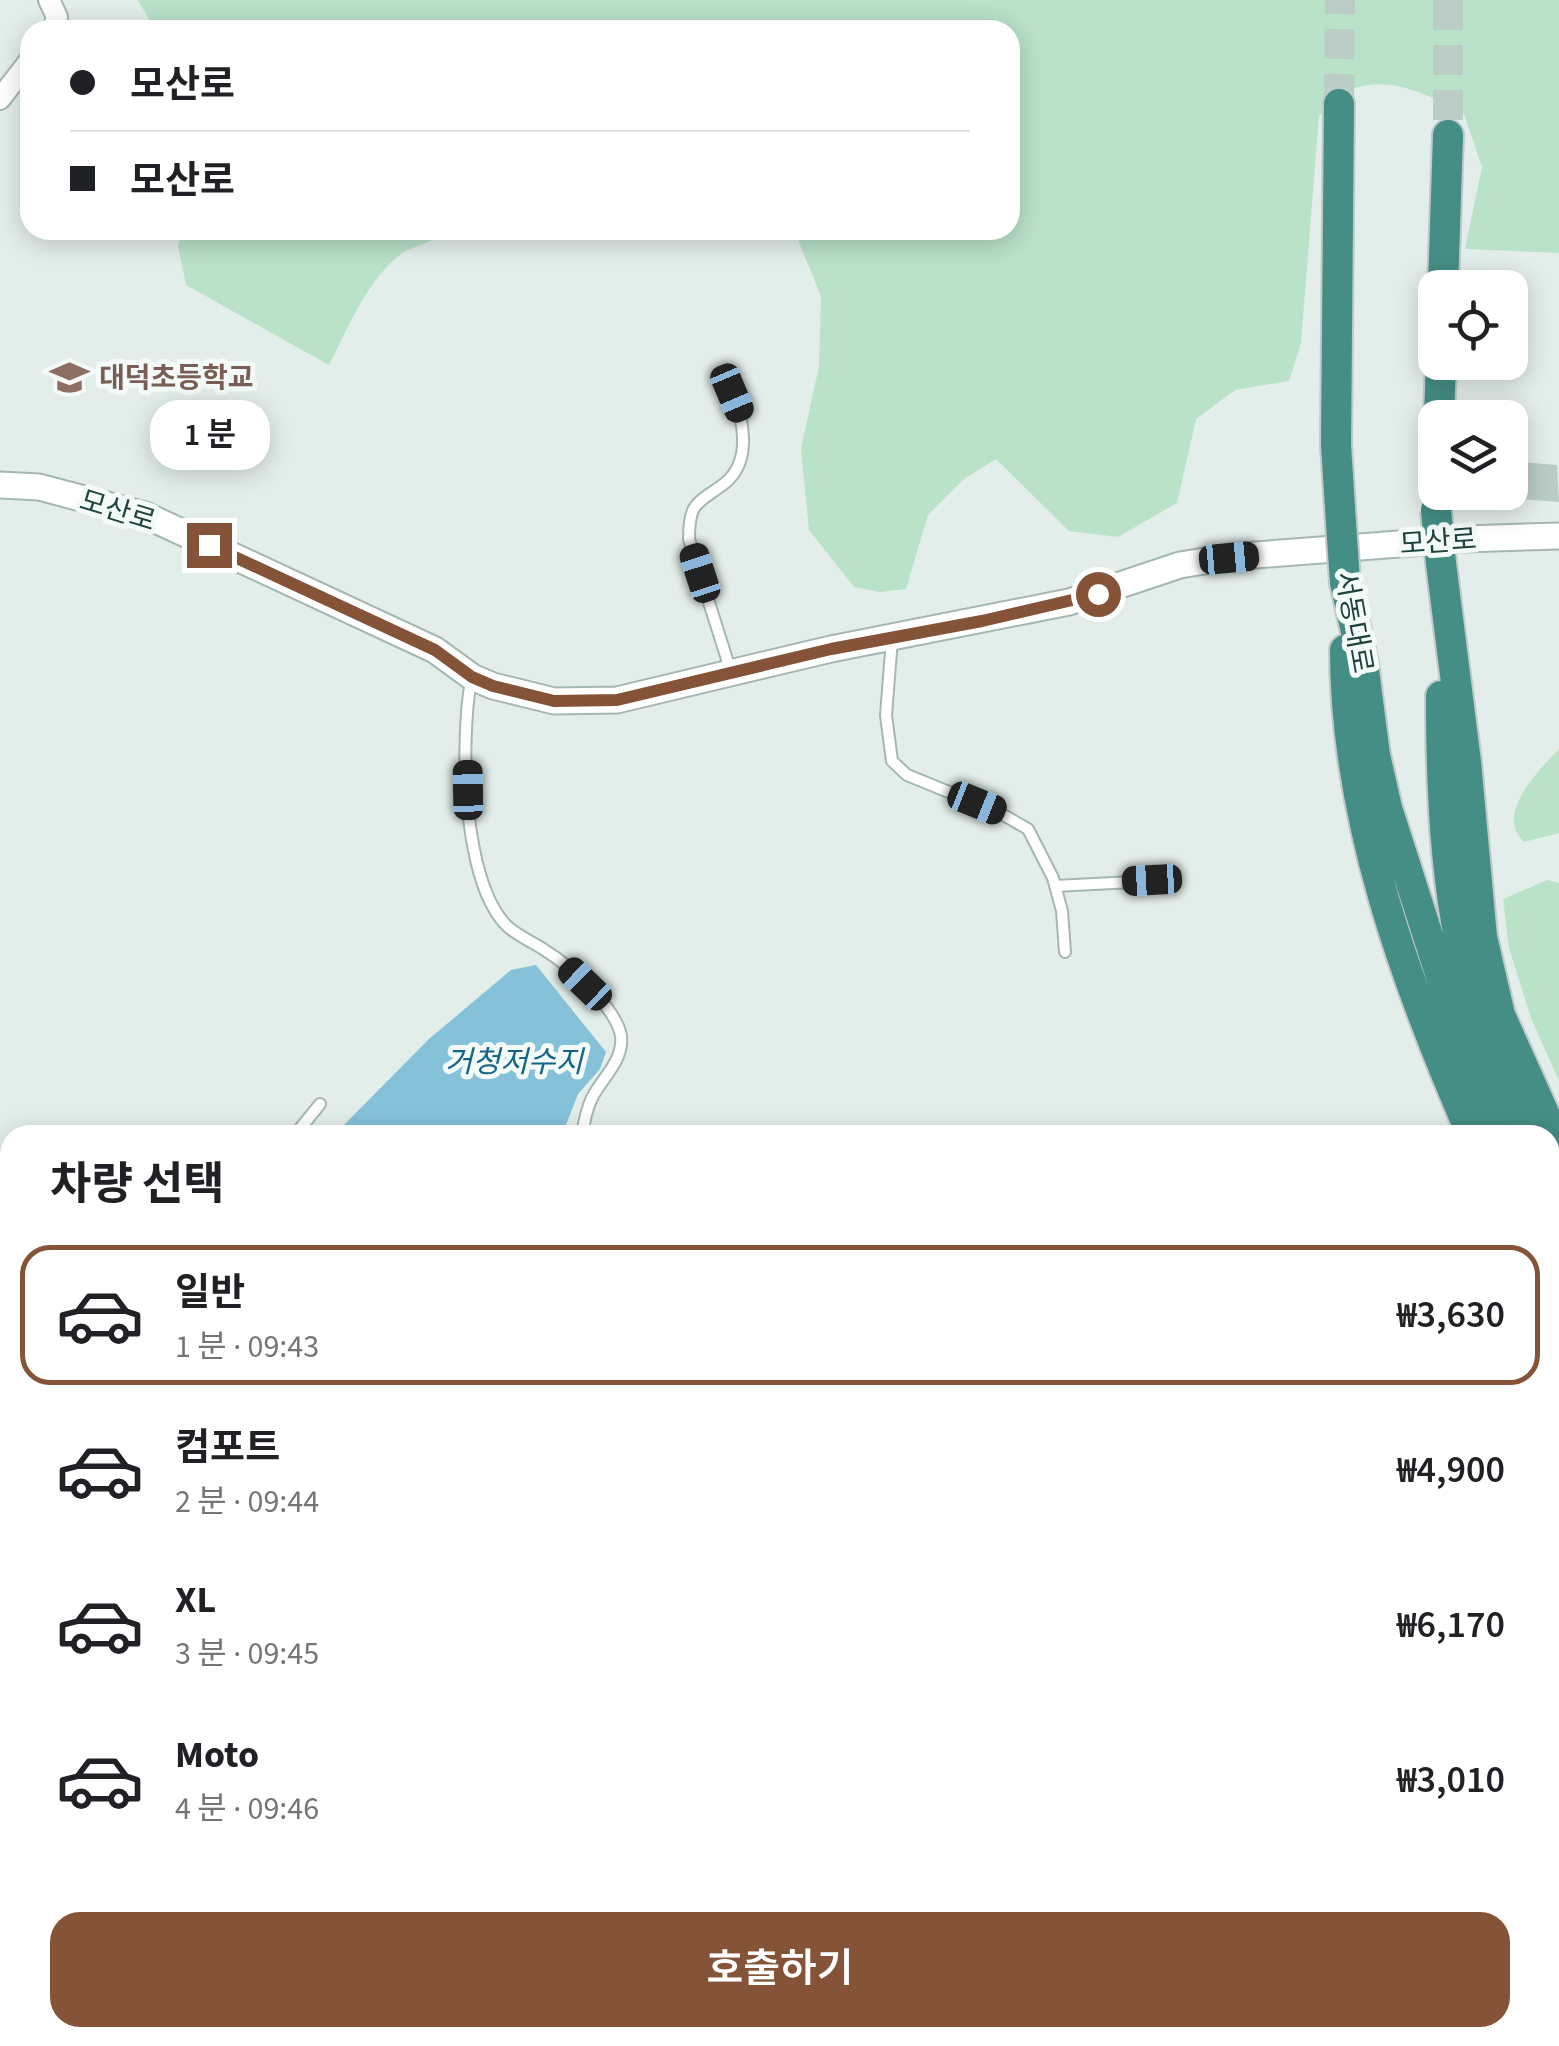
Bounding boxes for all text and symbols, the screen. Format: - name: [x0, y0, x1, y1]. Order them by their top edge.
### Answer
- text: 모산로: [130, 58, 235, 112]
- text: 모산로: [130, 154, 235, 208]
- map controls: [1418, 270, 1528, 510]
- button: locate: [1418, 270, 1528, 380]
- school or university icon: 대덕초등학교: [48, 356, 90, 398]
- place label: 대덕초등학교: [99, 358, 254, 398]
- car: [706, 360, 758, 426]
- callout: 1 분: [149, 400, 269, 470]
- button: layers: [1418, 400, 1528, 510]
- text: 1 분: [184, 412, 236, 458]
- street label: 모산로: [75, 481, 161, 541]
- street label: 모산로: [1398, 519, 1478, 565]
- route end: [187, 523, 232, 568]
- car: [676, 540, 724, 606]
- car: [1198, 540, 1260, 576]
- street label: 서동대로: [1325, 568, 1383, 676]
- route start: [1076, 572, 1121, 617]
- car: [452, 760, 484, 820]
- car: [944, 778, 1010, 828]
- car: [1121, 863, 1183, 897]
- car: [553, 952, 617, 1016]
- water label: 거청저수지: [445, 1041, 585, 1084]
- text: 차량 선택: [50, 1153, 225, 1217]
- text: 일반: [175, 1266, 245, 1320]
- icon: car: [55, 1270, 145, 1360]
- text: ₩3,630: [1397, 1288, 1505, 1342]
- text: 1 분 · 09:43: [175, 1324, 319, 1370]
- text: 컴포트: [175, 1421, 280, 1475]
- icon: car: [55, 1425, 145, 1515]
- text: ₩4,900: [1397, 1443, 1505, 1497]
- text: 2 분 · 09:44: [175, 1479, 319, 1525]
- text: XL: [175, 1573, 216, 1627]
- icon: car: [55, 1580, 145, 1670]
- text: ₩6,170: [1397, 1598, 1505, 1652]
- text: 3 분 · 09:45: [175, 1631, 319, 1677]
- text: Moto: [175, 1728, 259, 1782]
- icon: car: [55, 1735, 145, 1825]
- text: ₩3,010: [1397, 1753, 1505, 1807]
- text: 4 분 · 09:46: [175, 1786, 319, 1832]
- button: 호출하기: [50, 1912, 1510, 2027]

